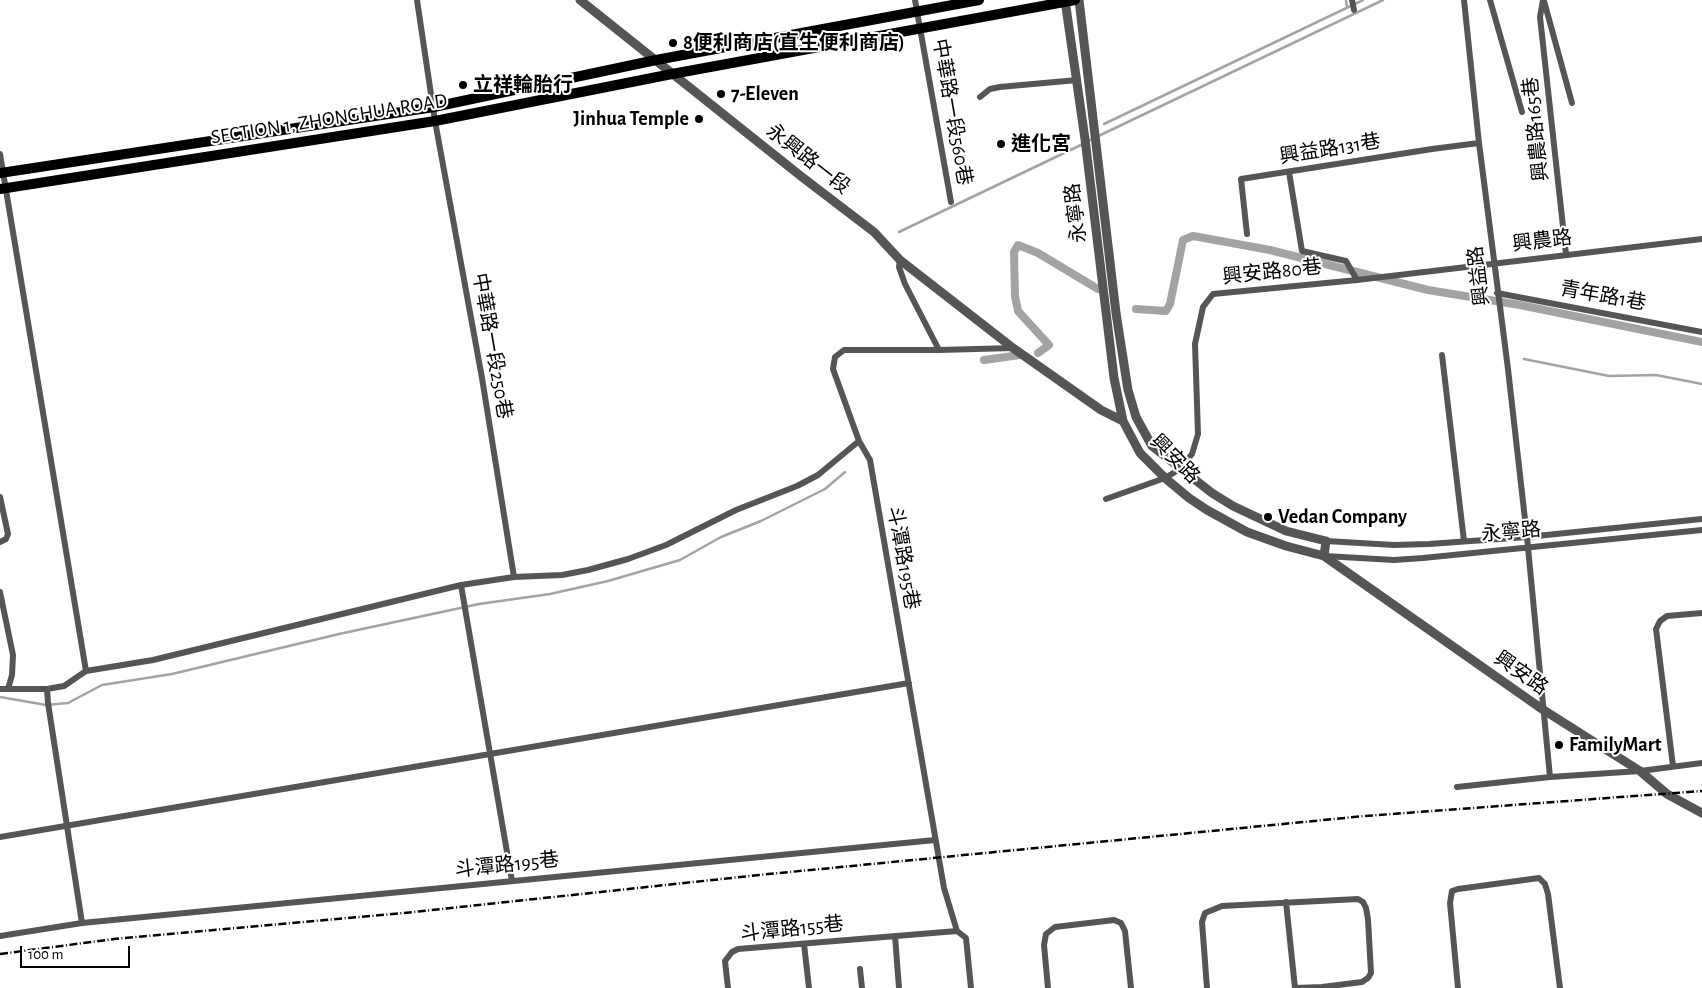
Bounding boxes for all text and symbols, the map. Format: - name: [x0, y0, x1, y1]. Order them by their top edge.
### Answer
- place label: 8便利商店(直生便利商店): [683, 31, 905, 55]
- marker: 8便利商店(直生便利商店): [667, 37, 679, 49]
- street label: 中華路一段560巷: [927, 37, 977, 187]
- place label: 立祥輪胎行: [473, 73, 573, 97]
- street label: 興農路165巷: [1519, 76, 1553, 182]
- marker: 立祥輪胎行: [457, 79, 469, 91]
- place label: 7-Eleven: [731, 82, 799, 106]
- street label: SECTION 1, ZHONGHUA ROAD: [209, 88, 449, 150]
- marker: 7-Eleven: [715, 88, 727, 100]
- place label: Jinhua Temple: [573, 107, 689, 131]
- marker: Jinhua Temple: [693, 113, 705, 125]
- street label: 永興路一段: [761, 119, 855, 199]
- street label: 興益路131巷: [1278, 129, 1382, 169]
- place label: 進化宮: [1011, 132, 1071, 156]
- marker: 進化宮: [995, 138, 1007, 150]
- street label: 永寧路: [1060, 182, 1092, 244]
- street label: 興農路: [1511, 225, 1573, 257]
- street label: 興益路: [1463, 245, 1495, 307]
- street label: 興安路80巷: [1221, 255, 1323, 289]
- street label: 中華路一段250巷: [467, 271, 517, 421]
- street label: 青年路1巷: [1558, 277, 1648, 315]
- street label: 興安路: [1145, 429, 1205, 489]
- street label: 斗潭路195巷: [882, 504, 924, 612]
- place label: Vedan Company: [1278, 505, 1407, 529]
- marker: Vedan Company: [1262, 511, 1274, 523]
- street label: 永寧路: [1480, 517, 1542, 547]
- street label: 興安路: [1490, 646, 1552, 700]
- place label: FamilyMart: [1569, 733, 1661, 757]
- marker: FamilyMart: [1553, 739, 1565, 751]
- street label: 斗潭路195巷: [454, 848, 560, 882]
- street label: 斗潭路155巷: [739, 912, 845, 946]
- scale bar: [22, 936, 132, 968]
- text: 100 m: [28, 947, 63, 962]

